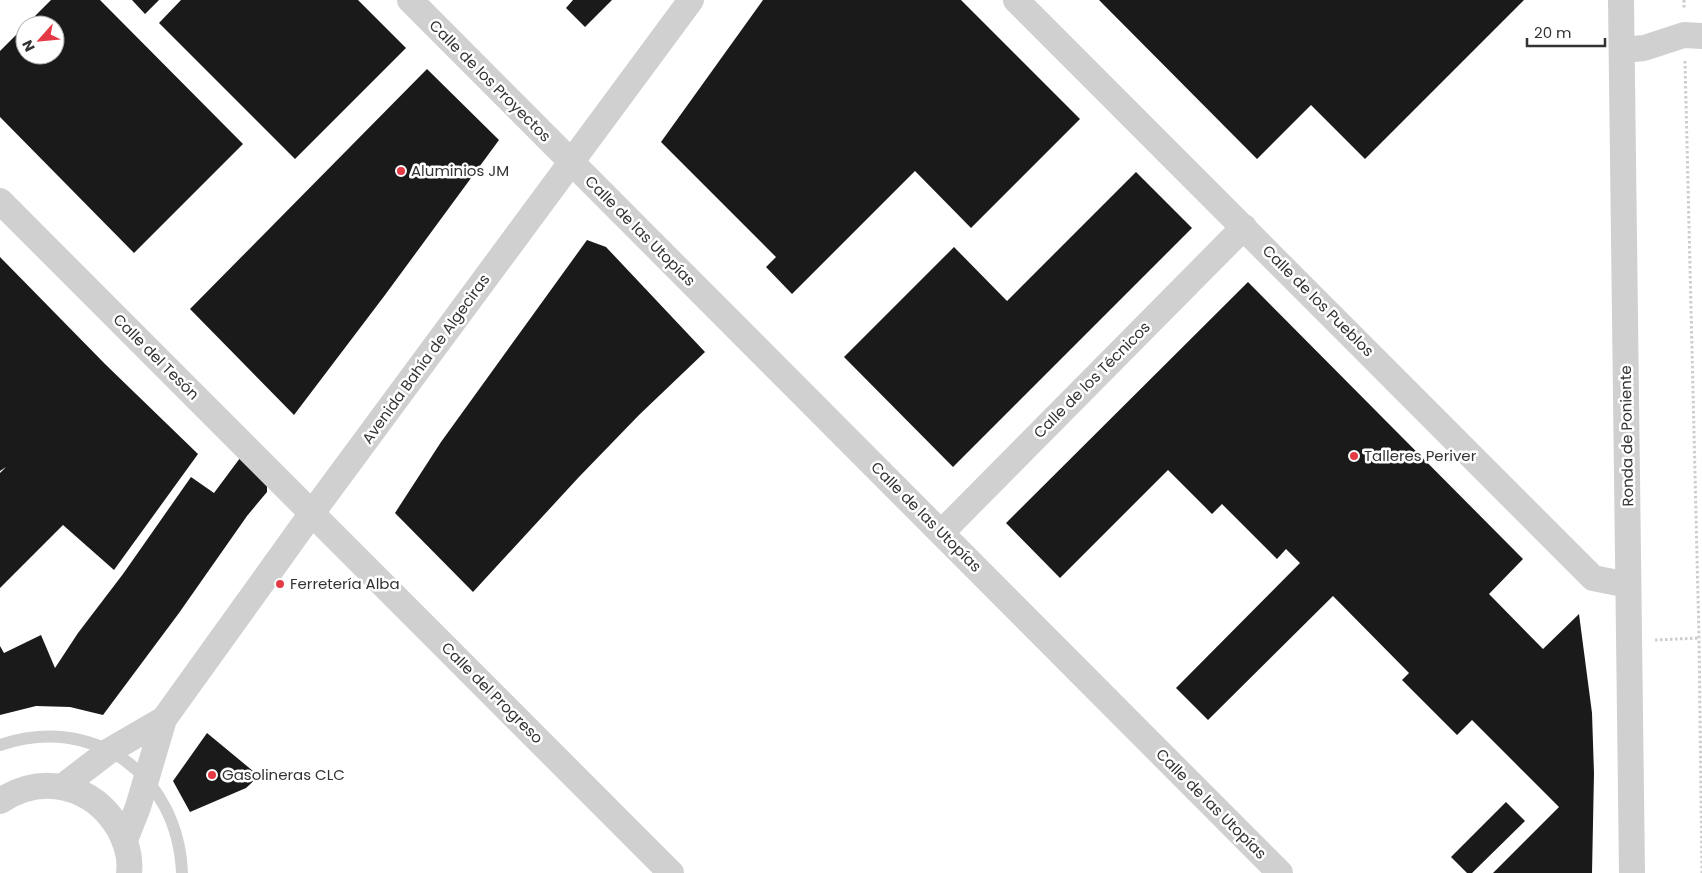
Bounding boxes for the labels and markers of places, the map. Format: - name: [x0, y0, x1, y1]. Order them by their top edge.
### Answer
- place label: Aluminios JM: [411, 160, 509, 181]
- marker: Aluminios JM: [395, 165, 407, 177]
- place label: Talleres Periver: [1364, 445, 1477, 466]
- marker: Talleres Periver: [1348, 450, 1360, 462]
- place label: Ferretería Alba: [290, 573, 400, 594]
- marker: Ferretería Alba: [274, 578, 286, 590]
- place label: Gasolineras CLC: [222, 764, 345, 785]
- marker: Gasolineras CLC: [206, 769, 218, 781]

